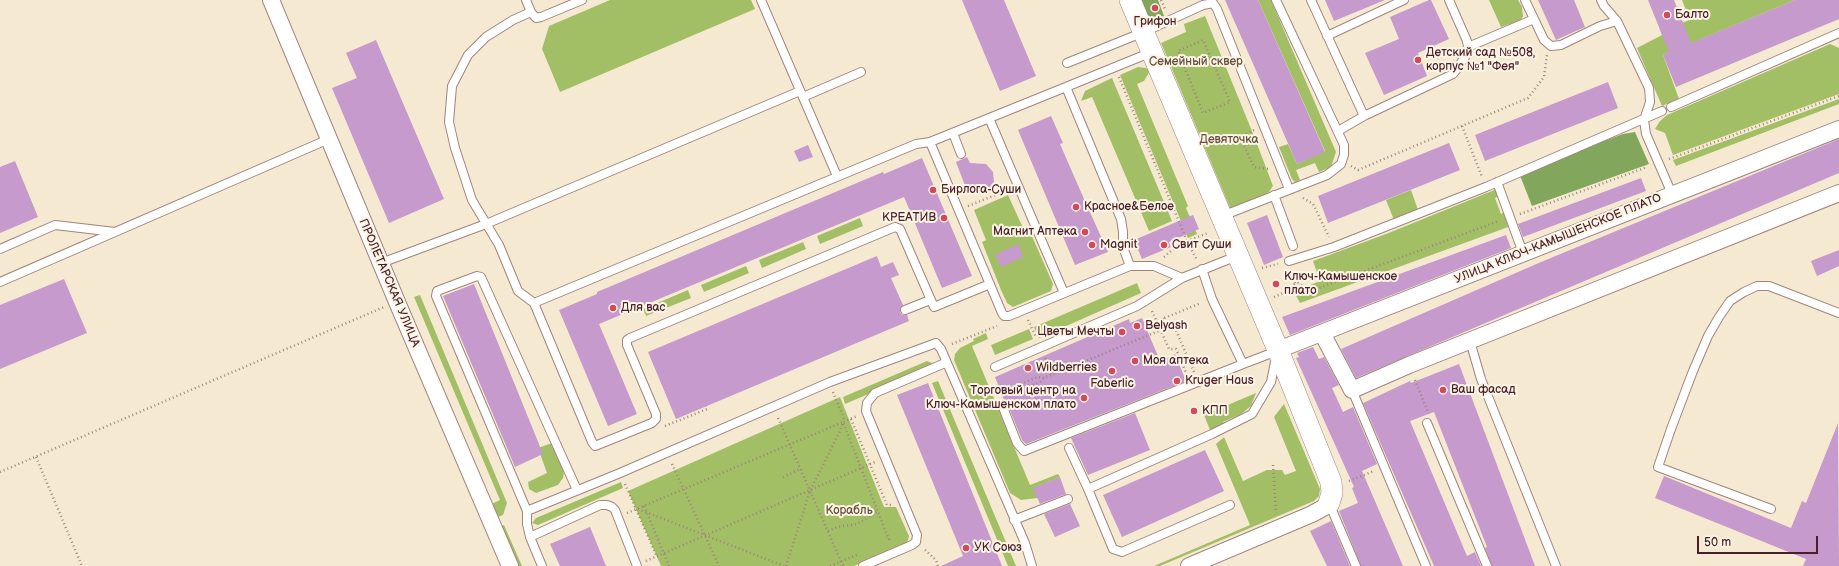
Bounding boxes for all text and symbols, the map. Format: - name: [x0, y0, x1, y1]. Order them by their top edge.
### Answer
- marker: Грифон: [1150, 3, 1160, 13]
- place label: Балто: [1675, 8, 1709, 22]
- marker: Балто: [1662, 10, 1672, 20]
- place label: Грифон: [1133, 15, 1177, 29]
- place label: Детский сад №508, корпус №1 "Фея": [1426, 46, 1535, 74]
- park label: Семейный сквер: [1149, 55, 1243, 69]
- marker: Детский сад №508, корпус №1 "Фея": [1413, 55, 1423, 65]
- park label: Девяточка: [1199, 133, 1259, 147]
- place label: Бирлога-Суши: [941, 183, 1021, 197]
- marker: Бирлога-Суши: [928, 185, 938, 195]
- street label: УЛИЦА КЛЮЧ-КАМЫШЕНСКОЕ ПЛАТО: [1453, 191, 1663, 287]
- place label: Красное&Белое: [1084, 200, 1174, 214]
- marker: Красное&Белое: [1071, 202, 1081, 212]
- place label: КРЕАТИВ: [882, 211, 936, 225]
- marker: КРЕАТИВ: [939, 213, 949, 223]
- street label: ПРОЛЕТАРСКАЯ УЛИЦА: [355, 217, 423, 349]
- place label: Магнит Аптека: [993, 225, 1077, 239]
- marker: Магнит Аптека: [1080, 227, 1090, 237]
- place label: Magnit: [1100, 238, 1137, 252]
- place label: Свит Суши: [1172, 238, 1232, 252]
- marker: Magnit: [1087, 240, 1097, 250]
- marker: Свит Суши: [1159, 240, 1169, 250]
- place label: Ключ-Камышенское плато: [1284, 270, 1397, 298]
- marker: Ключ-Камышенское плато: [1271, 279, 1281, 289]
- place label: Для вас: [621, 301, 665, 315]
- marker: Для вас: [608, 303, 618, 313]
- place label: Belyash: [1145, 319, 1187, 333]
- marker: Belyash: [1132, 321, 1142, 331]
- place label: Цветы Мечты: [1037, 325, 1114, 339]
- marker: Цветы Мечты: [1117, 327, 1127, 337]
- place label: Моя аптека: [1143, 354, 1209, 368]
- marker: Моя аптека: [1130, 356, 1140, 366]
- place label: Wildberries: [1036, 361, 1097, 375]
- marker: Wildberries: [1023, 363, 1033, 373]
- marker: Faberlic: [1107, 366, 1117, 376]
- place label: Kruger Haus: [1185, 374, 1254, 388]
- marker: Kruger Haus: [1172, 376, 1182, 386]
- place label: Faberlic: [1090, 377, 1134, 391]
- place label: Ваш фасад: [1451, 383, 1516, 397]
- place label: Торговый центр на Ключ-Камышенском плато: [926, 384, 1076, 412]
- marker: Ваш фасад: [1438, 385, 1448, 395]
- marker: Торговый центр на Ключ-Камышенском плато: [1079, 393, 1089, 403]
- place label: КПП: [1202, 404, 1228, 418]
- marker: КПП: [1189, 406, 1199, 416]
- park label: Корабль: [825, 504, 873, 518]
- scale bar: [1699, 528, 1820, 554]
- text: 50 m: [1704, 535, 1731, 550]
- place label: УК Союз: [974, 541, 1022, 555]
- marker: УК Союз: [961, 543, 971, 553]

